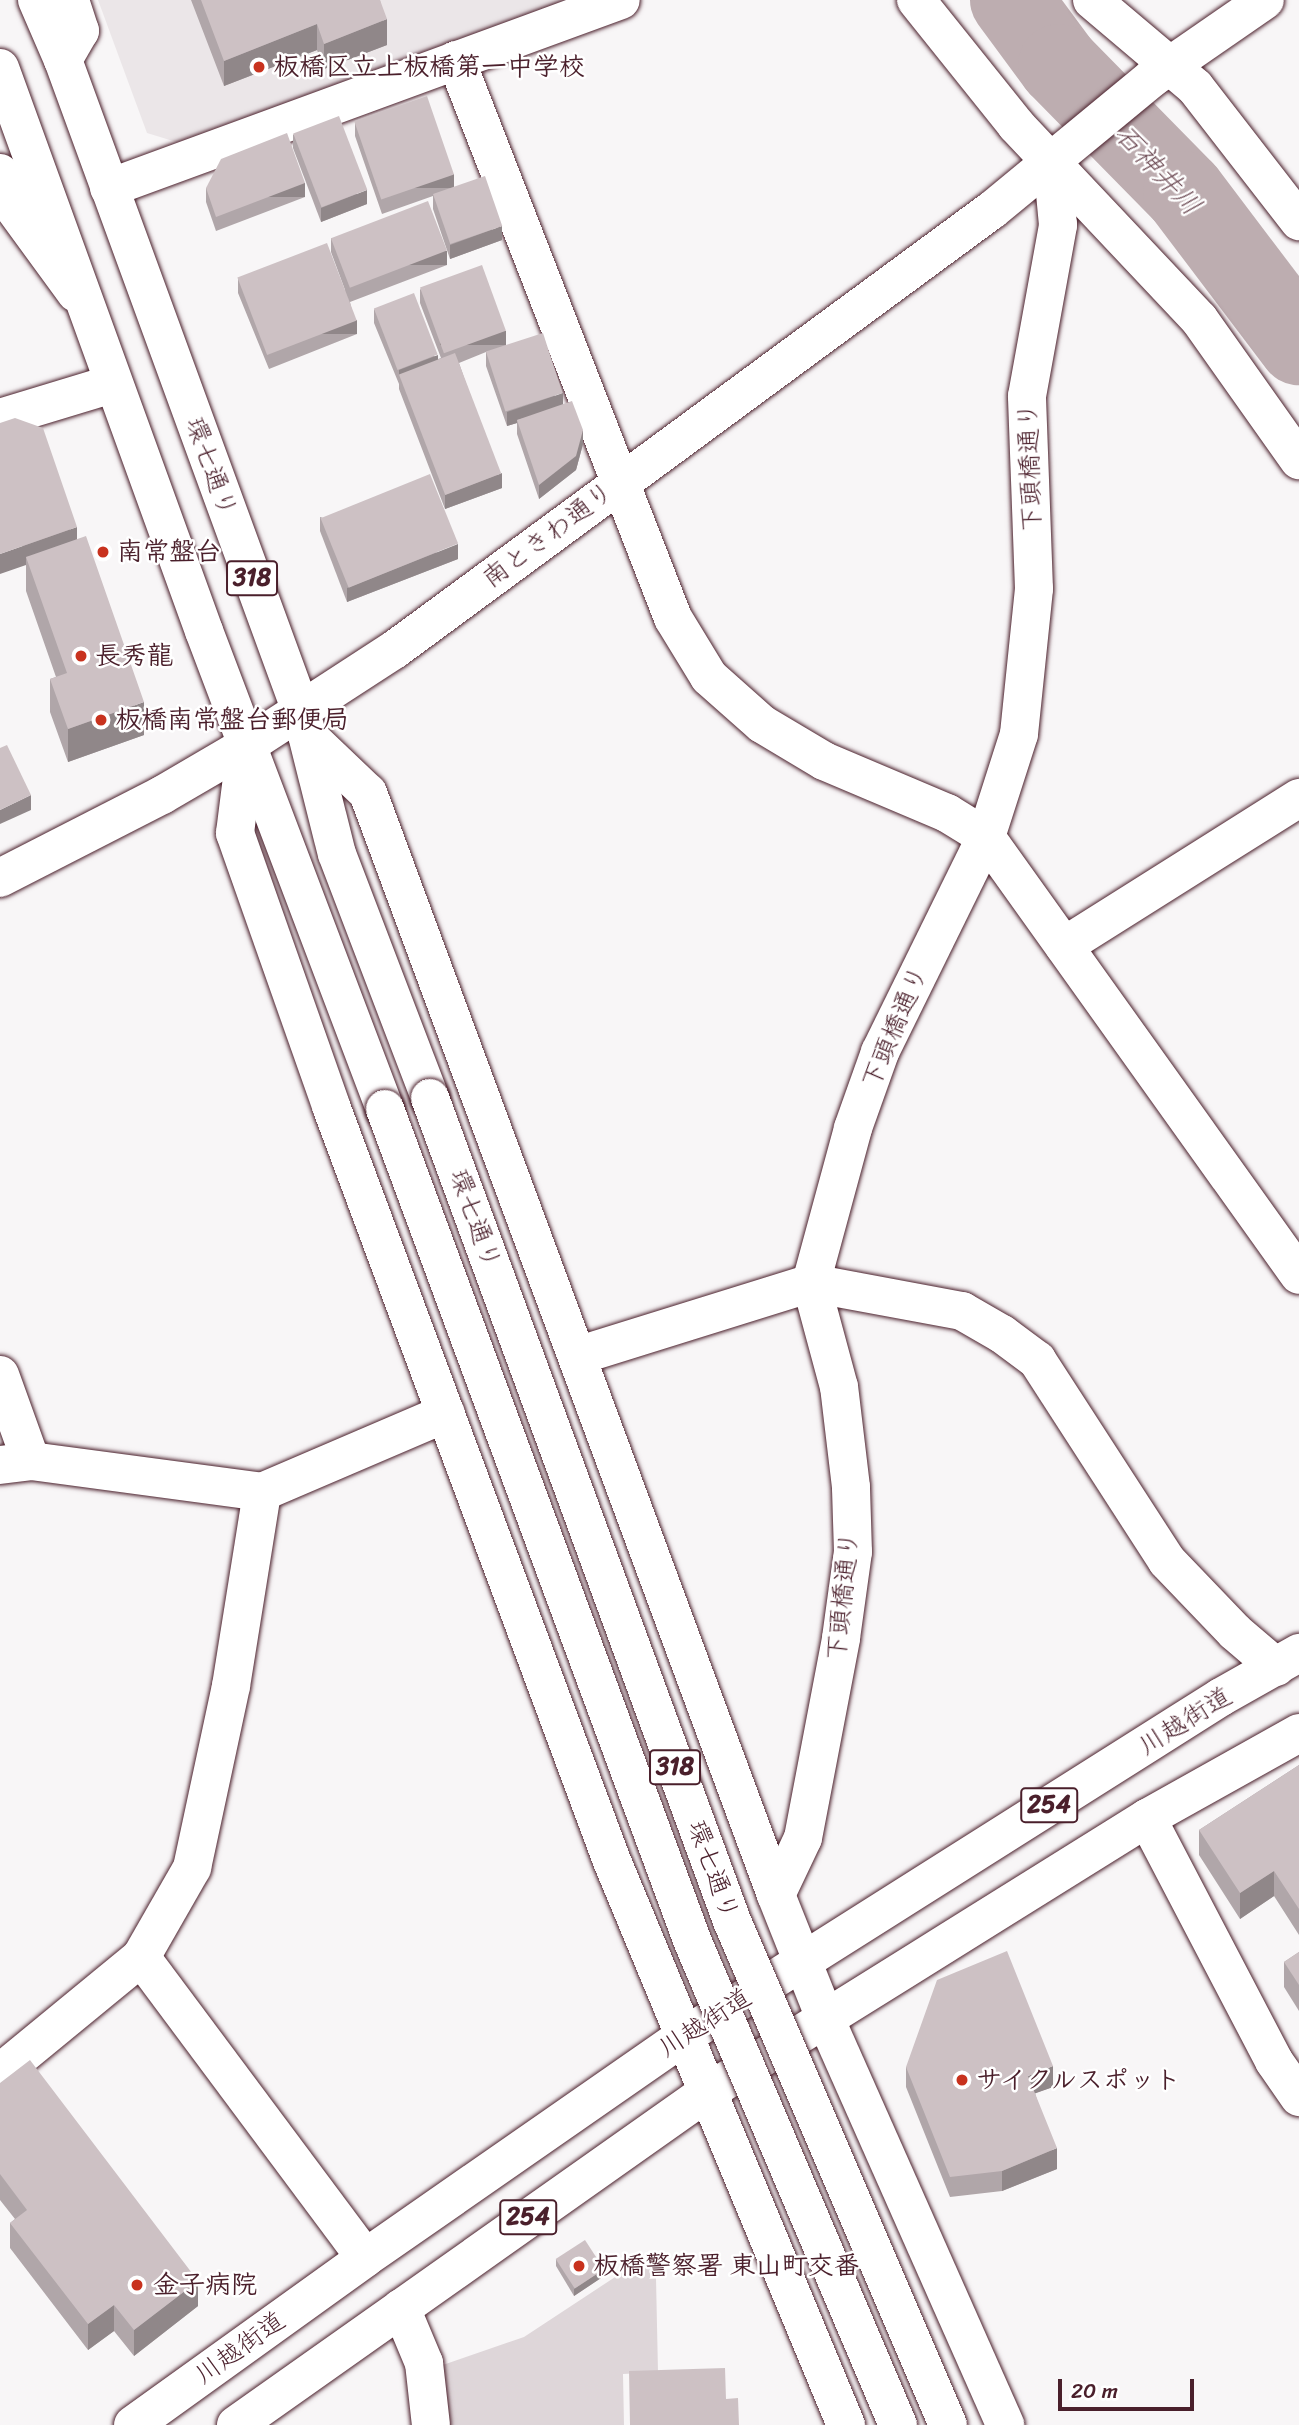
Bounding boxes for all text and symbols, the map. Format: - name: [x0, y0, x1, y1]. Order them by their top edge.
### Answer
- place label: 板橋区立上板橋第一中学校: [273, 51, 585, 83]
- marker: 板橋区立上板橋第一中学校: [251, 59, 267, 75]
- water label: 石神井川: [1108, 118, 1208, 222]
- street label: 下頭橋通り: [1012, 401, 1048, 533]
- street label: 環七通り: [179, 413, 243, 521]
- street label: 南ときわ通り: [476, 476, 620, 594]
- place label: 南常盤台: [117, 536, 221, 568]
- marker: 南常盤台: [95, 544, 111, 560]
- road number: 318: [226, 558, 278, 598]
- place label: 長秀龍: [95, 640, 173, 672]
- marker: 長秀龍: [73, 648, 89, 664]
- place label: 板橋南常盤台郵便局: [115, 704, 349, 736]
- marker: 板橋南常盤台郵便局: [93, 712, 109, 728]
- street label: 下頭橋通り: [855, 961, 935, 1093]
- street label: 環七通り: [443, 1165, 507, 1273]
- street label: 下頭橋通り: [821, 1530, 865, 1662]
- street label: 川越街道: [1133, 1680, 1237, 1762]
- road number: 318: [649, 1746, 701, 1787]
- road number: 254: [1019, 1784, 1079, 1826]
- street label: 環七通り: [681, 1816, 745, 1924]
- street label: 川越街道: [653, 1982, 757, 2064]
- place label: サイクルスポット: [976, 2064, 1184, 2096]
- marker: サイクルスポット: [954, 2072, 970, 2088]
- road number: 254: [498, 2196, 558, 2238]
- place label: 板橋警察署 東山町交番: [593, 2250, 860, 2282]
- marker: 板橋警察署 東山町交番: [571, 2258, 587, 2274]
- place label: 金子病院: [153, 2269, 257, 2301]
- marker: 金子病院: [127, 2275, 147, 2295]
- street label: 川越街道: [189, 2305, 291, 2391]
- scale bar: [1061, 2366, 1198, 2410]
- text: 20 m: [1071, 2372, 1118, 2410]

